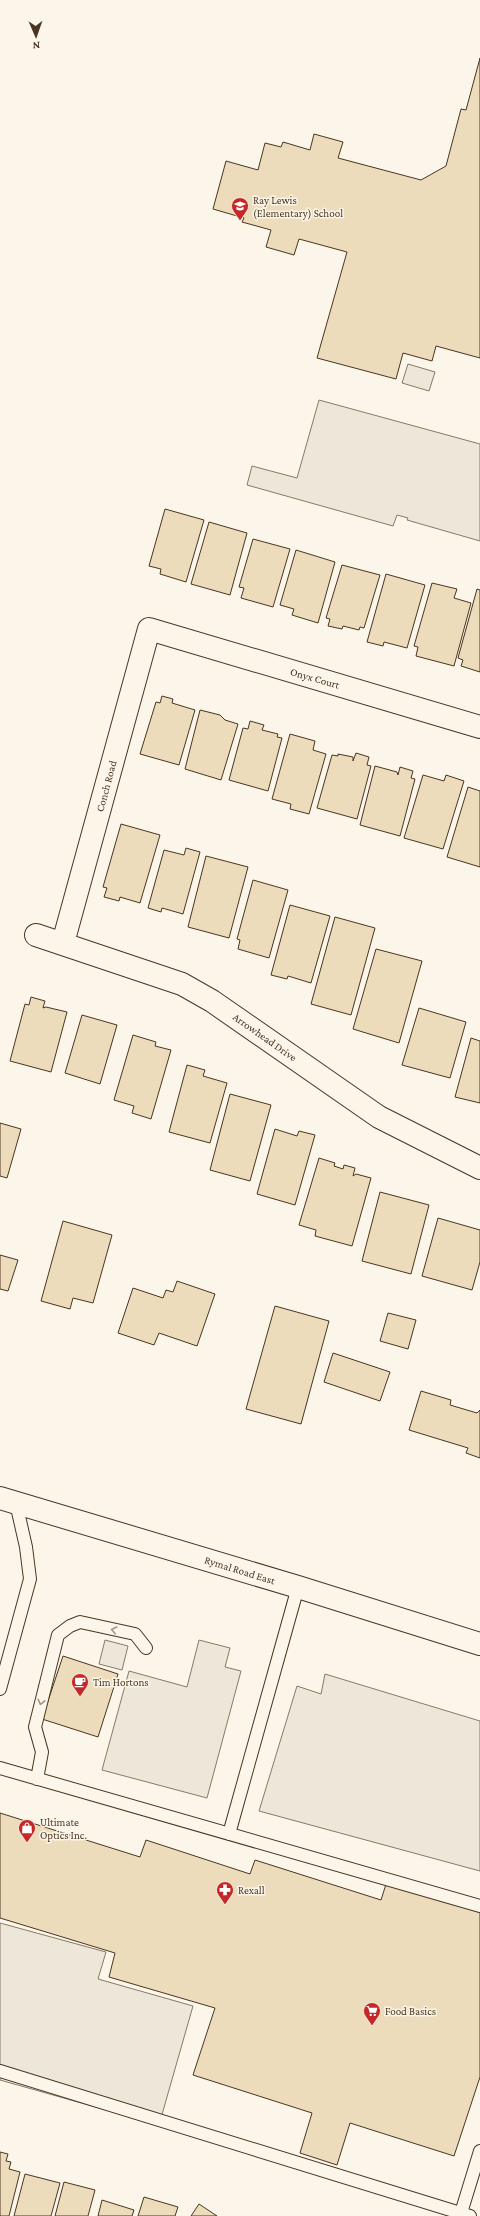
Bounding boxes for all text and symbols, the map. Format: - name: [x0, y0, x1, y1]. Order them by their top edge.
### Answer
- north arrow: [16, 16, 56, 56]
- text: N: [32, 40, 40, 52]
- place label: Ray Lewis (Elementary) School: [253, 194, 343, 220]
- school or university icon: Ray Lewis (Elementary) School: [230, 196, 250, 221]
- street label: Onyx Court: [289, 665, 341, 692]
- street label: Conch Road: [93, 759, 119, 813]
- street label: Arrowhead Drive: [231, 1011, 299, 1064]
- street label: Rymal Road East: [203, 1554, 277, 1588]
- one-way arrow: [111, 1626, 117, 1634]
- cafe icon: Tim Hortons: [70, 1672, 90, 1697]
- place label: Tim Hortons: [93, 1676, 149, 1688]
- one-way arrow: [38, 1699, 46, 1705]
- place label: Ultimate Optics Inc.: [40, 1816, 87, 1842]
- shop icon: Ultimate Optics Inc.: [17, 1818, 37, 1843]
- pharmacy icon: Rexall: [215, 1880, 235, 1905]
- place label: Rexall: [238, 1884, 265, 1896]
- supermarket icon: Food Basics: [362, 2001, 382, 2026]
- place label: Food Basics: [385, 2005, 436, 2017]

